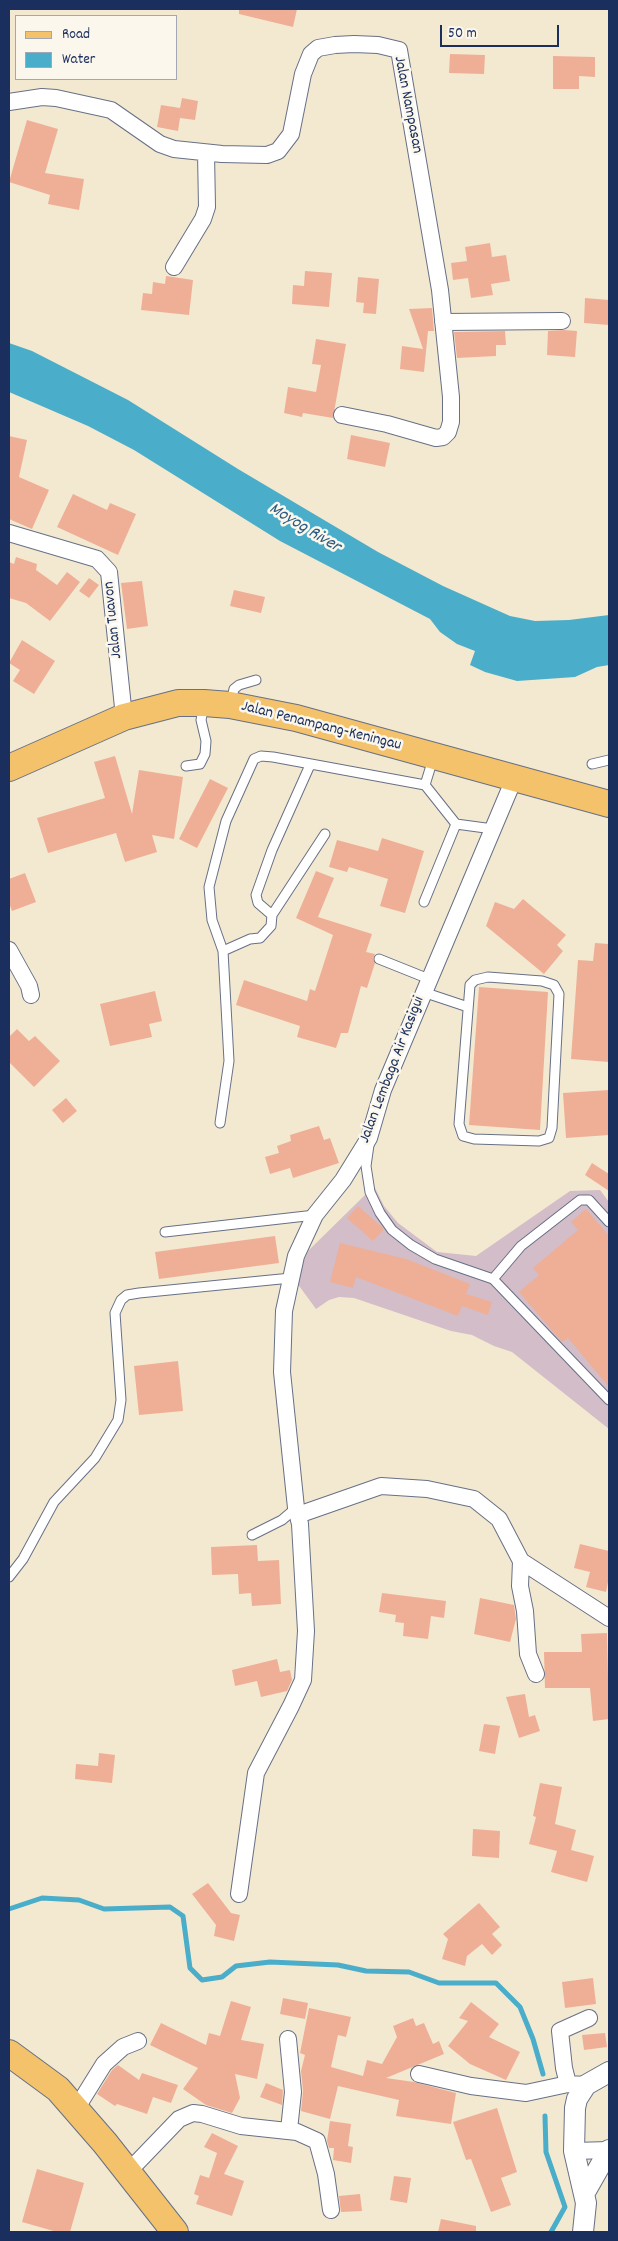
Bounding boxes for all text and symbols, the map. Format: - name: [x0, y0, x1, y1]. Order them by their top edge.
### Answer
- legend: [15, 15, 178, 80]
- scale bar: [443, 15, 562, 47]
- text: 50 m: [448, 23, 477, 45]
- text: Road: [62, 24, 90, 46]
- text: Water: [62, 49, 95, 71]
- street label: Jalan Nampasan: [388, 55, 426, 155]
- water label: Moyog River: [264, 499, 344, 559]
- street label: Jalan Tuavon: [100, 580, 128, 660]
- street label: Jalan Penampang-Keningau: [239, 698, 403, 756]
- street label: Jalan Lembaga Air Kasigui: [356, 994, 430, 1146]

